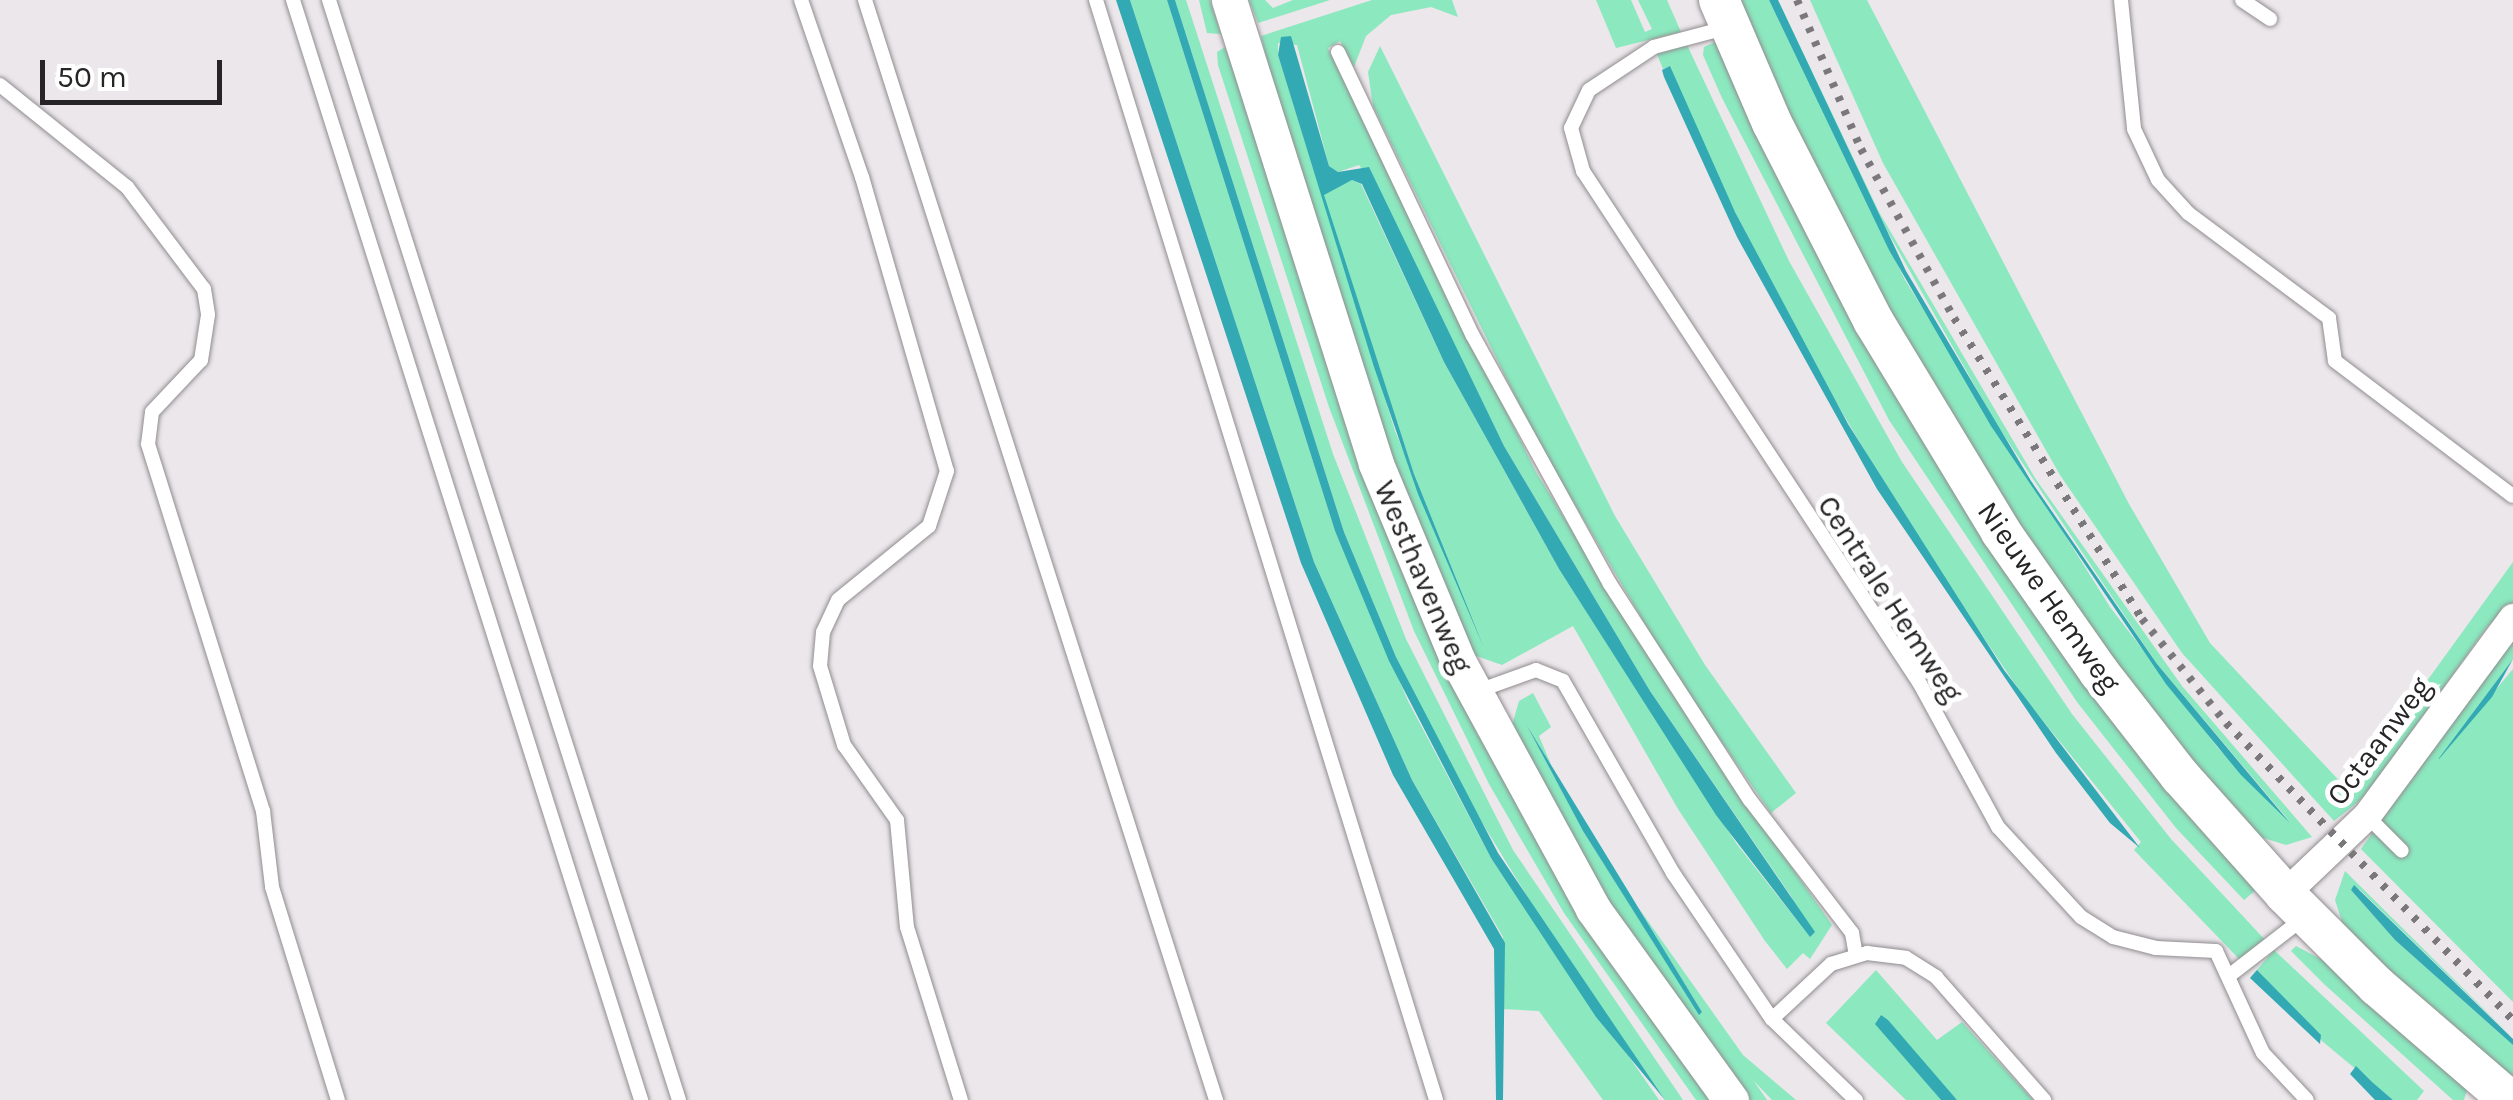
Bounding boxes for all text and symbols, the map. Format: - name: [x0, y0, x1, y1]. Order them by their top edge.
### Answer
- scale bar: [45, 40, 228, 102]
- text: 50 m: [57, 59, 127, 95]
- street label: Westhavenweg: [1366, 475, 1480, 679]
- street label: Centrale Hemweg: [1810, 489, 1970, 709]
- street label: Nieuwe Hemweg: [1970, 495, 2128, 699]
- street label: Octaanweg: [2319, 670, 2439, 812]

